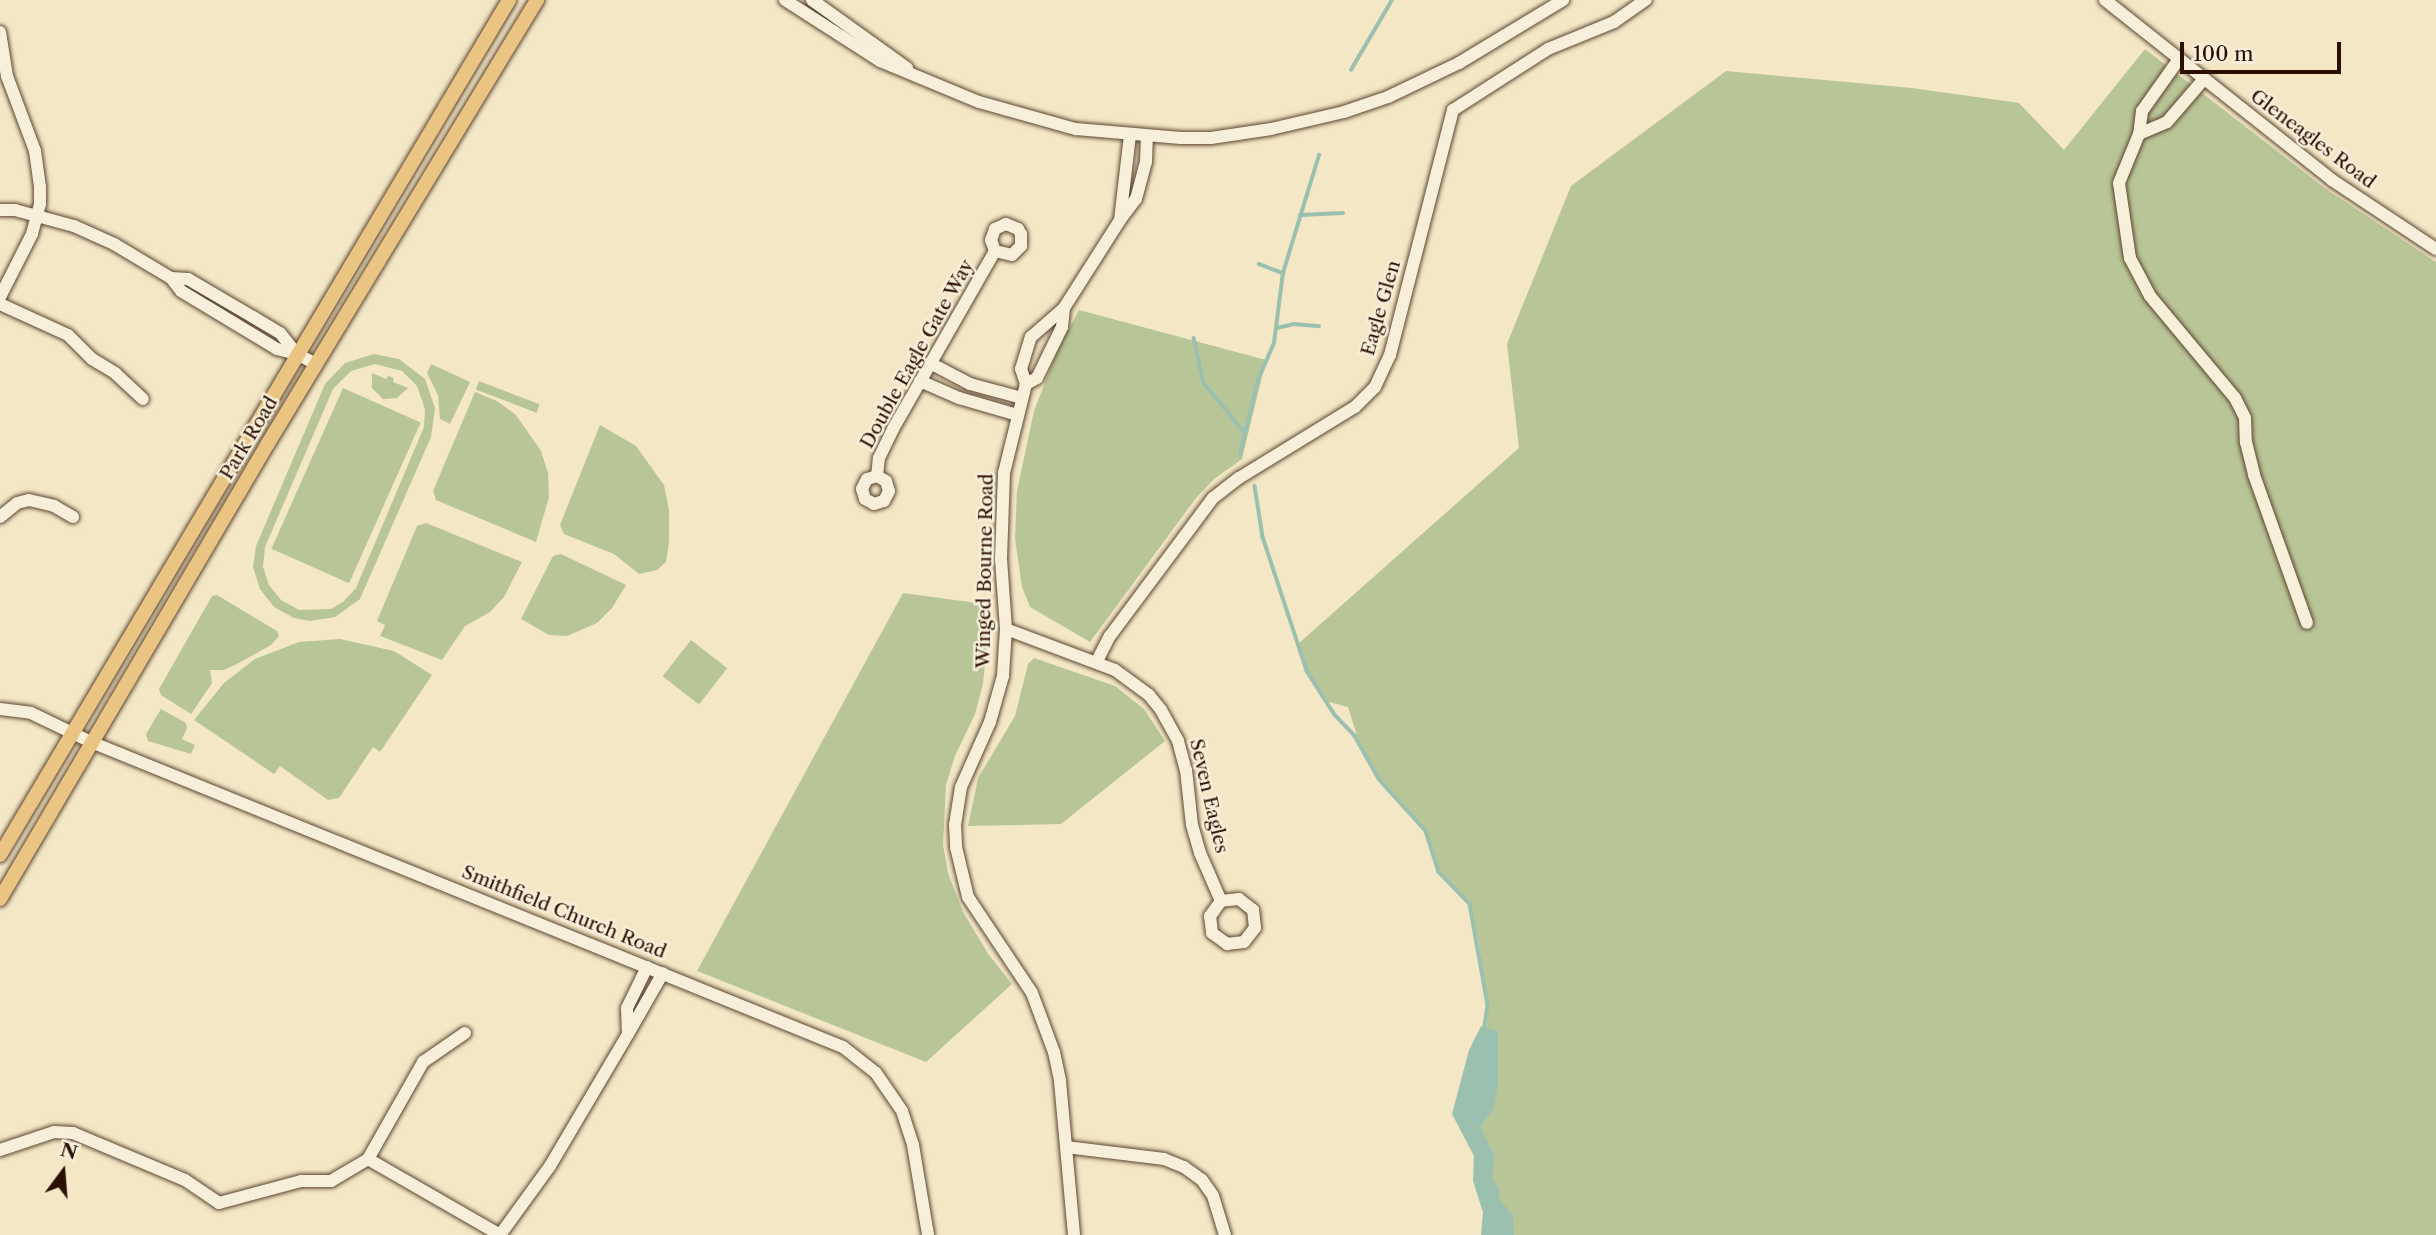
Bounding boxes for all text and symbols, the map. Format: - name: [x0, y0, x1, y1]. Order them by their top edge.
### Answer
- scale bar: [2184, 28, 2345, 72]
- text: 100 m: [2193, 41, 2254, 66]
- street label: Gleneagles Road: [2246, 85, 2380, 193]
- street label: Double Eagle Gate Way: [855, 255, 979, 453]
- street label: Eagle Glen: [1357, 258, 1405, 358]
- street label: Park Road: [215, 392, 283, 484]
- street label: Winged Bourne Road: [972, 473, 998, 669]
- street label: Seven Eagles: [1185, 737, 1233, 855]
- street label: Smithfield Church Road: [459, 861, 669, 963]
- north arrow: [28, 1137, 98, 1207]
- text: N: [58, 1138, 80, 1165]

